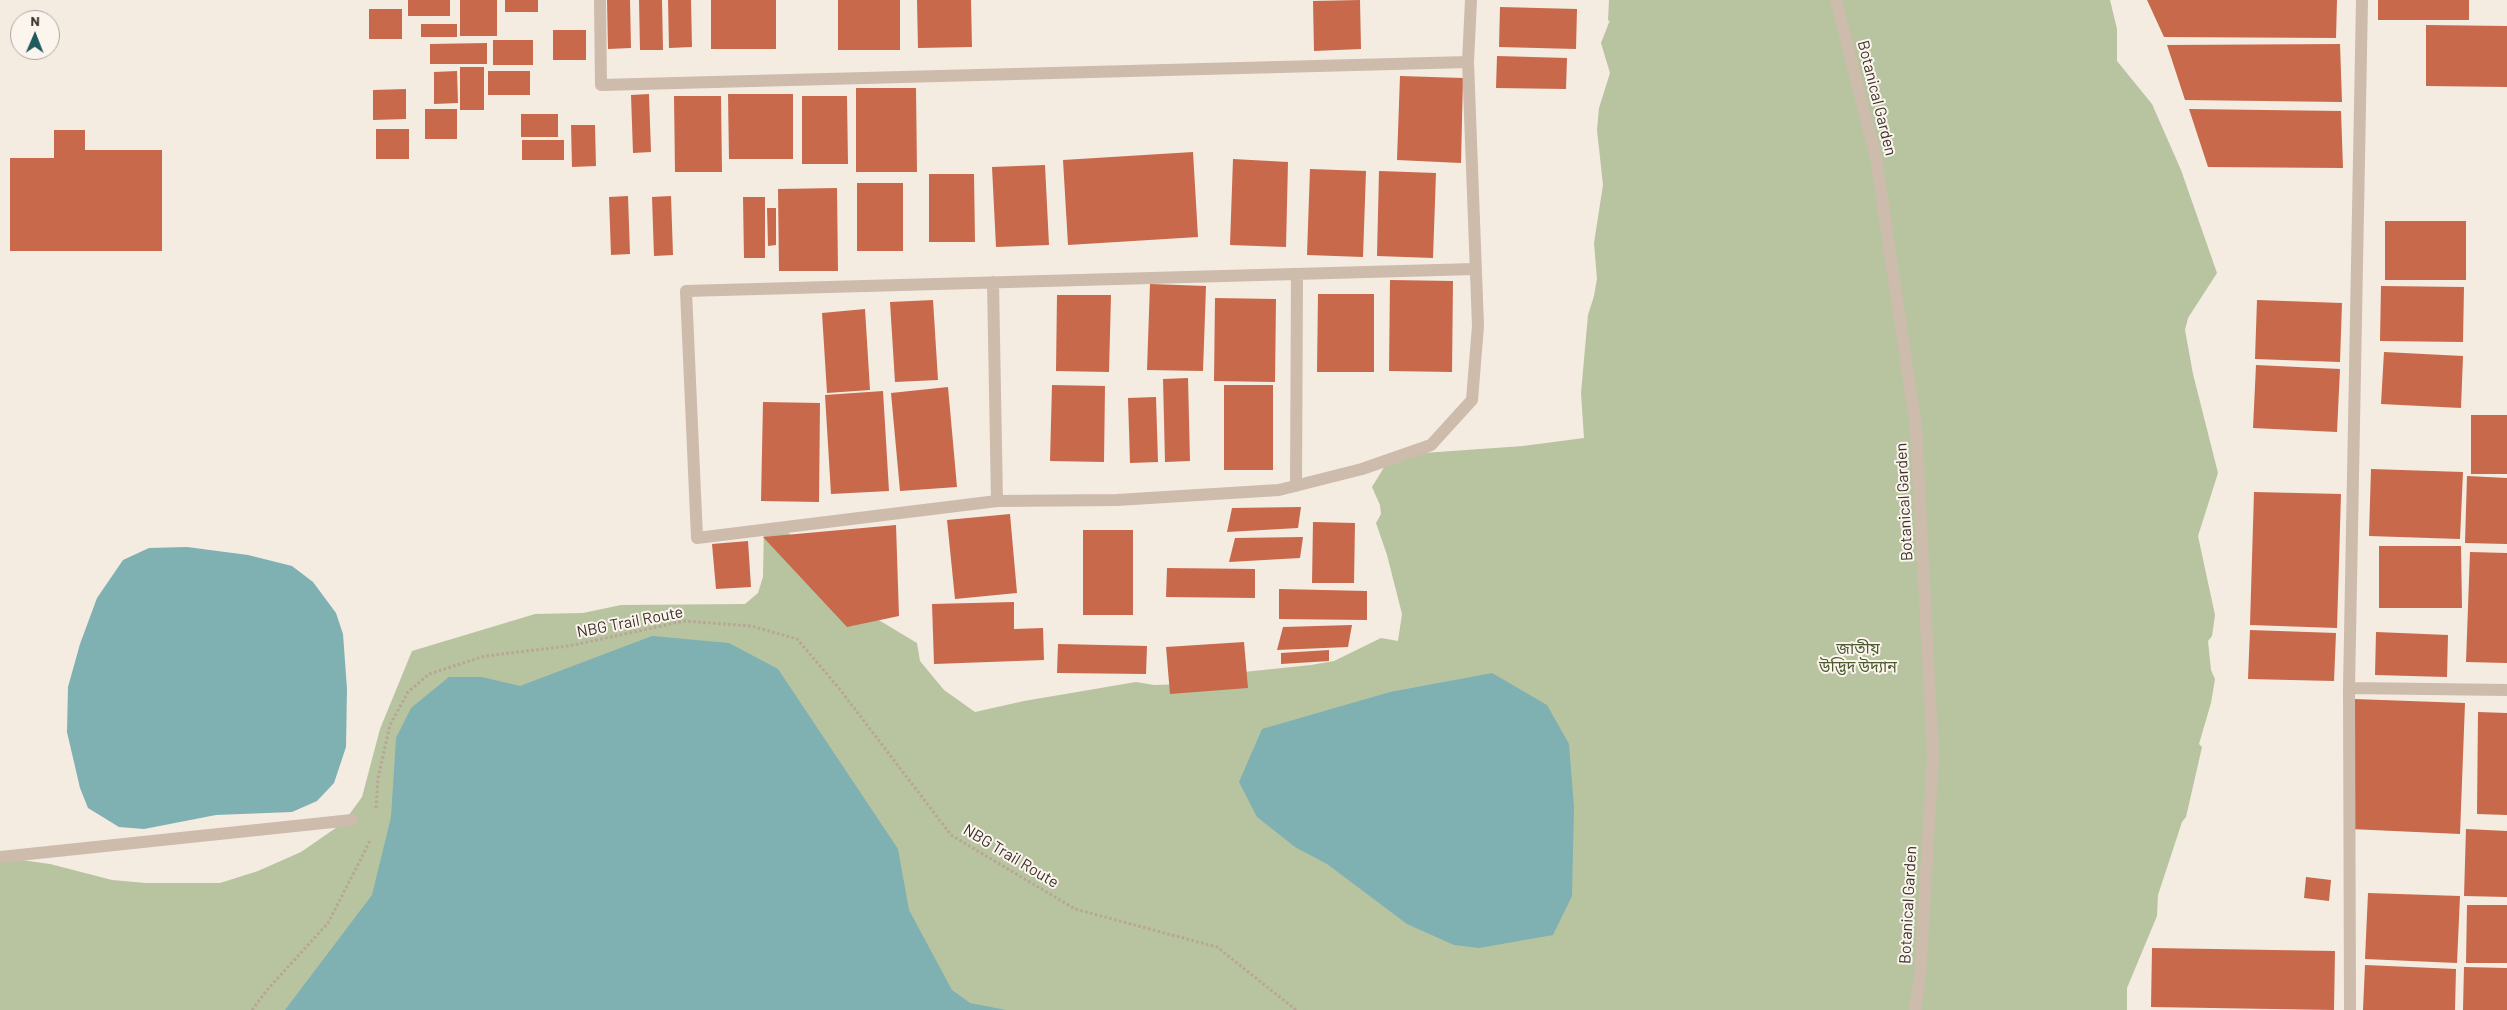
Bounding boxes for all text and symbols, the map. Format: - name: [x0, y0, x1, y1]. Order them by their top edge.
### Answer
- north arrow: [10, 10, 60, 60]
- text: N: [30, 12, 40, 29]
- street label: Botanical Garden: [1853, 38, 1901, 158]
- street label: Botanical Garden: [1891, 442, 1917, 562]
- street label: NBG Trail Route: [575, 602, 685, 642]
- park label: জাতীয় উদ্ভিদ উদ্যান: [1819, 639, 1897, 677]
- street label: NBG Trail Route: [960, 820, 1062, 892]
- street label: Botanical Garden: [1895, 845, 1921, 965]

